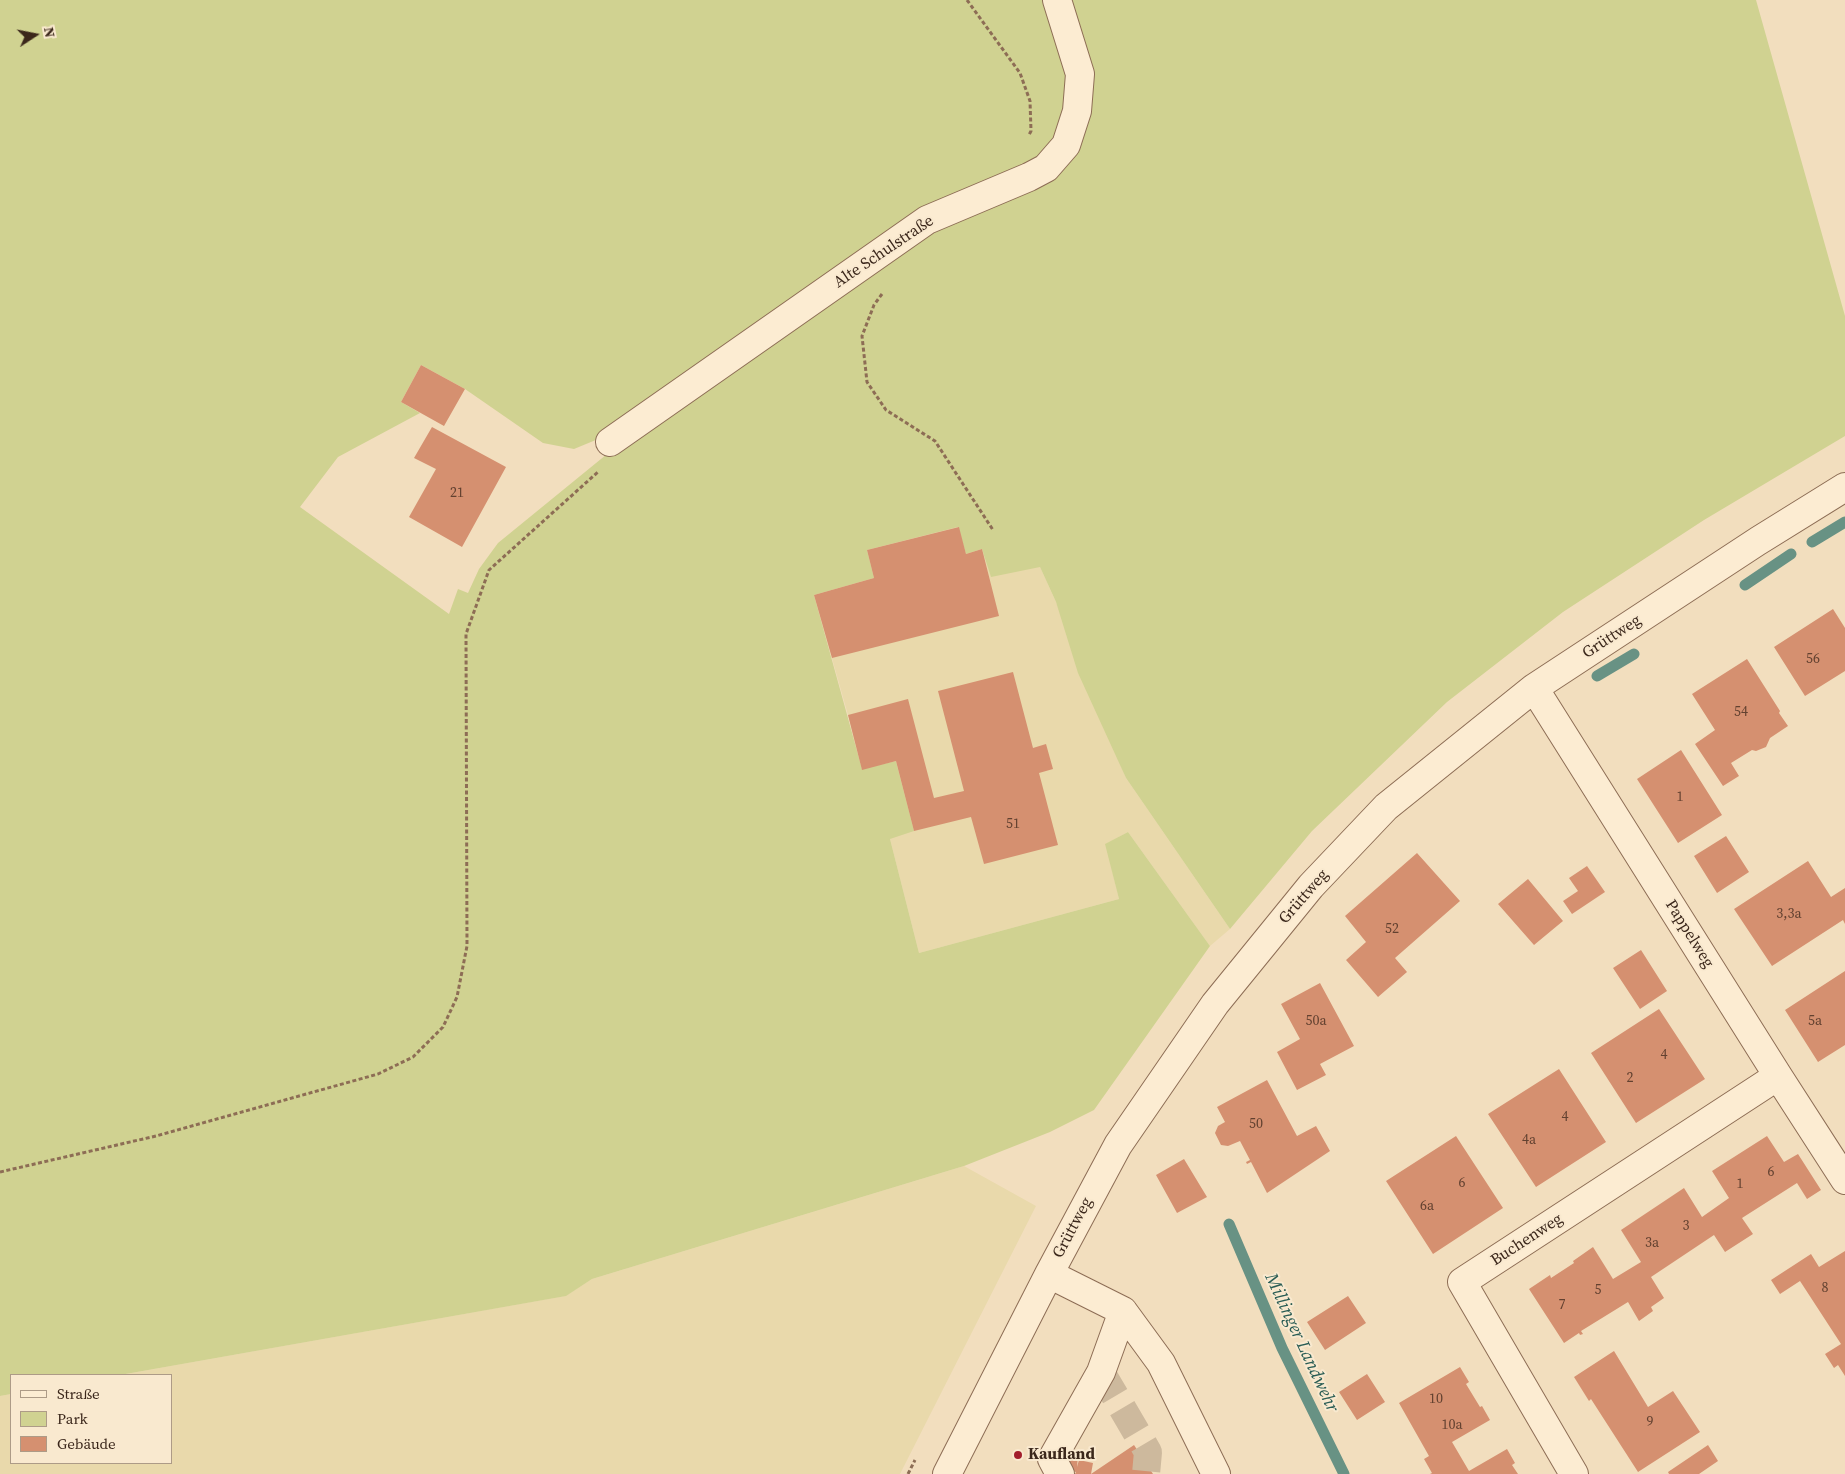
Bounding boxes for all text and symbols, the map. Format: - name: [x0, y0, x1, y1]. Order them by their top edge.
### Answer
- north arrow: [10, 10, 60, 60]
- text: N: [39, 25, 61, 39]
- street label: Alte Schulstraße: [830, 211, 938, 293]
- house number: 21: [450, 485, 464, 501]
- street label: Grüttweg: [1579, 611, 1645, 663]
- house number: 56: [1806, 651, 1820, 667]
- house number: 54: [1734, 704, 1748, 720]
- house number: 1: [1677, 789, 1683, 805]
- house number: 51: [1006, 816, 1020, 832]
- street label: Grüttweg: [1275, 866, 1333, 928]
- street label: Pappelweg: [1661, 896, 1717, 972]
- house number: 3,3a: [1776, 906, 1802, 922]
- house number: 52: [1385, 921, 1399, 937]
- house number: 50a: [1305, 1013, 1327, 1029]
- house number: 5a: [1808, 1013, 1822, 1029]
- house number: 4: [1661, 1047, 1667, 1063]
- house number: 2: [1627, 1070, 1633, 1086]
- house number: 4: [1562, 1109, 1568, 1125]
- house number: 50: [1249, 1116, 1263, 1132]
- house number: 4a: [1522, 1132, 1536, 1148]
- house number: 6: [1768, 1164, 1774, 1180]
- house number: 6: [1459, 1175, 1465, 1191]
- house number: 1: [1737, 1176, 1743, 1192]
- street label: Grüttweg: [1049, 1194, 1097, 1262]
- house number: 6a: [1420, 1198, 1434, 1214]
- street label: Buchenweg: [1487, 1210, 1567, 1270]
- house number: 3: [1683, 1218, 1689, 1234]
- house number: 3a: [1645, 1235, 1659, 1251]
- water label: Millinger Landwehr: [1259, 1270, 1343, 1416]
- house number: 8: [1822, 1280, 1828, 1296]
- house number: 5: [1595, 1282, 1601, 1298]
- house number: 7: [1559, 1297, 1565, 1313]
- legend: [10, 1374, 172, 1464]
- text: Straße: [57, 1383, 100, 1404]
- house number: 10: [1429, 1391, 1443, 1407]
- text: Park: [57, 1408, 88, 1429]
- house number: 9: [1647, 1414, 1653, 1430]
- house number: 10a: [1441, 1417, 1463, 1433]
- text: Gebäude: [57, 1433, 116, 1454]
- place label: Kaufland: [1028, 1445, 1095, 1465]
- marker: Kaufland: [1012, 1449, 1024, 1461]

